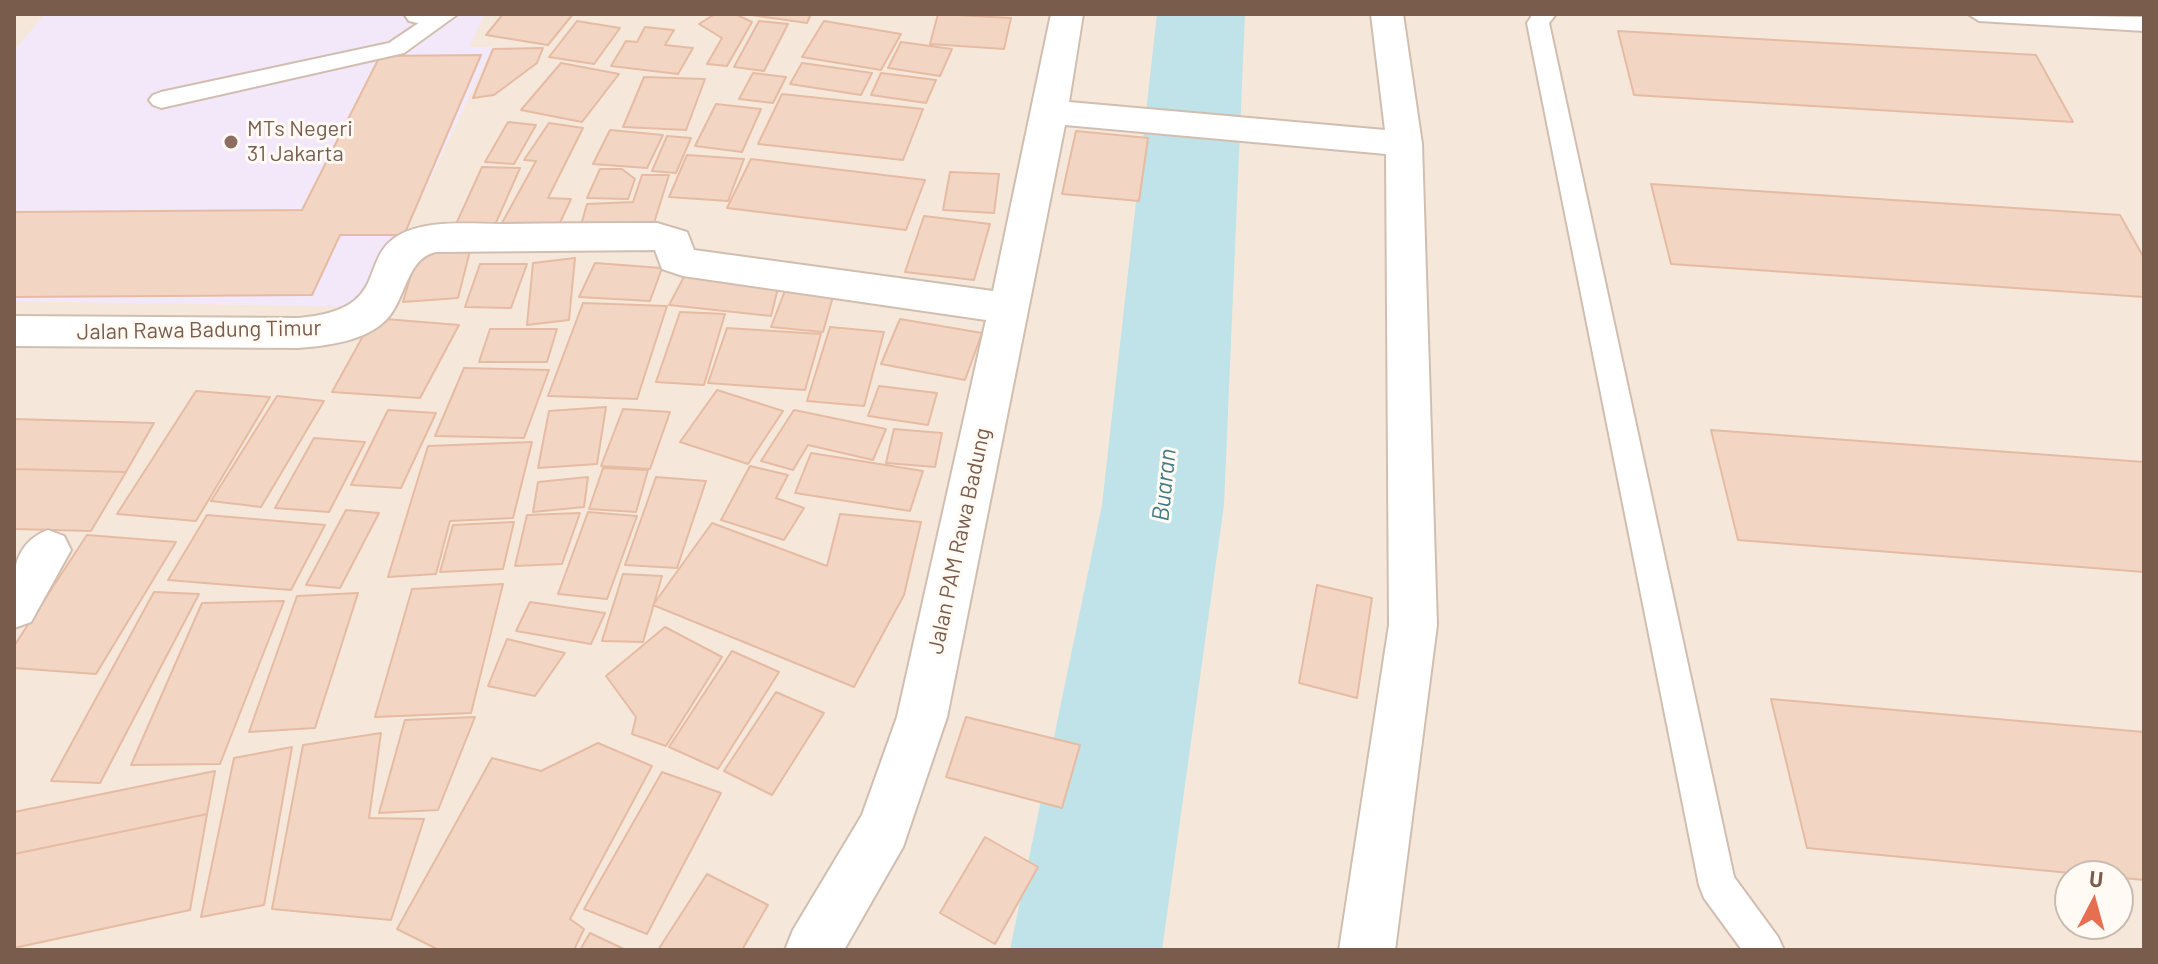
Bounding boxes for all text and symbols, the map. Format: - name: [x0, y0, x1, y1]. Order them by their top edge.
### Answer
- place label: MTs Negeri 31 Jakarta: [247, 116, 353, 168]
- marker: MTs Negeri 31 Jakarta: [222, 133, 240, 151]
- street label: Jalan Rawa Badung Timur: [76, 315, 322, 345]
- street label: Jalan PAM Rawa Badung: [922, 425, 996, 657]
- water label: Buaran: [1146, 447, 1182, 523]
- north arrow: [2054, 860, 2134, 940]
- text: U: [2088, 864, 2105, 892]

